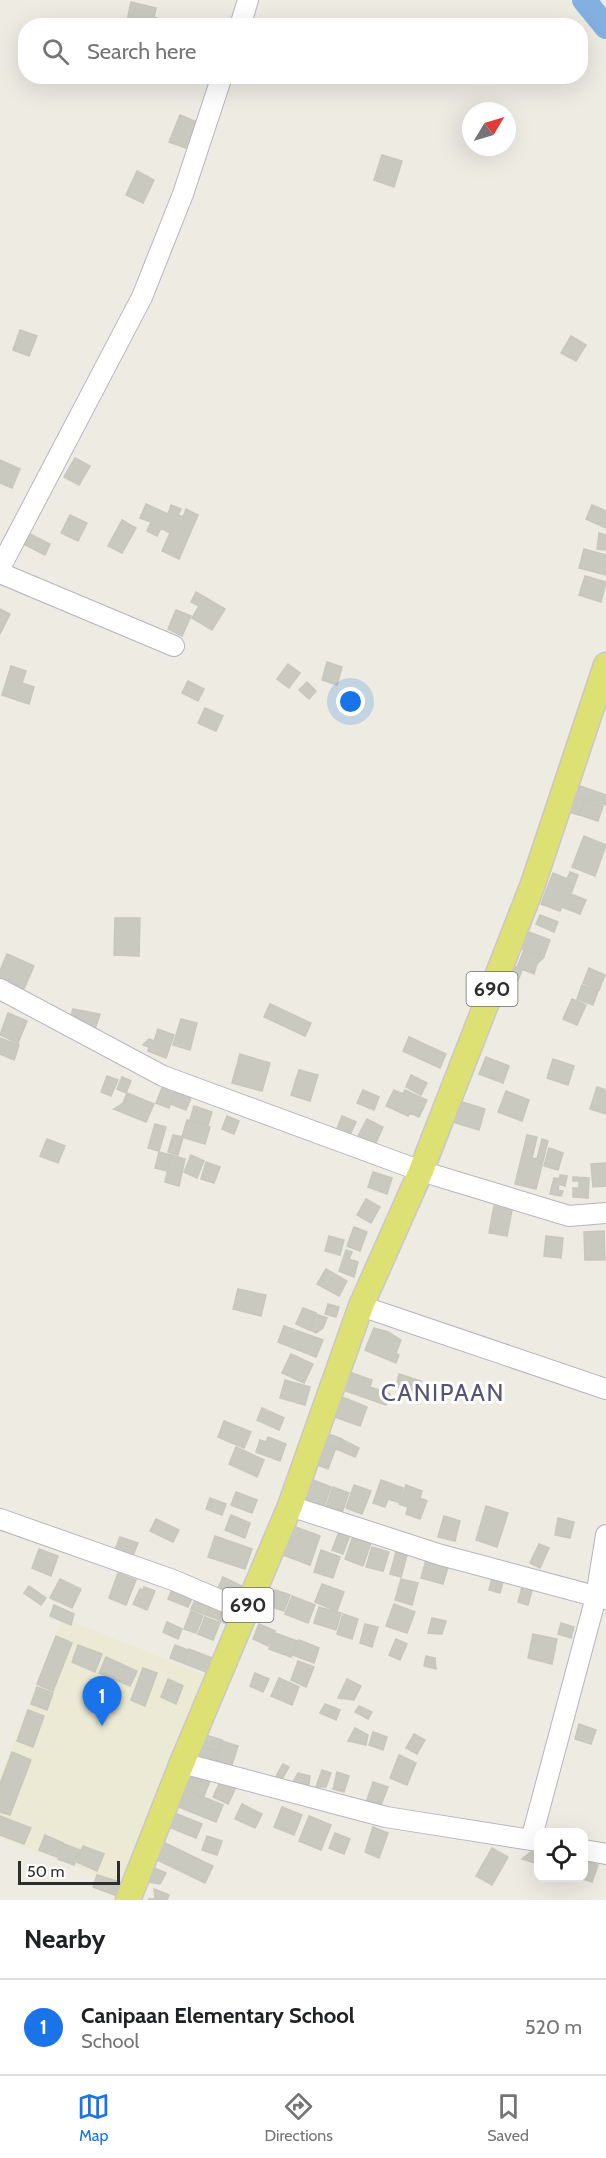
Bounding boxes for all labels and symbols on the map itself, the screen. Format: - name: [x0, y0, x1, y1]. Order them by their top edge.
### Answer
- north arrow: [462, 102, 516, 156]
- your location: [336, 687, 365, 716]
- road number: 690: [466, 972, 518, 1006]
- district label: CANIPAAN: [381, 1378, 505, 1407]
- road number: 690: [222, 1588, 274, 1622]
- pin: 1: [82, 1676, 122, 1726]
- scale bar: [18, 1858, 120, 1886]

